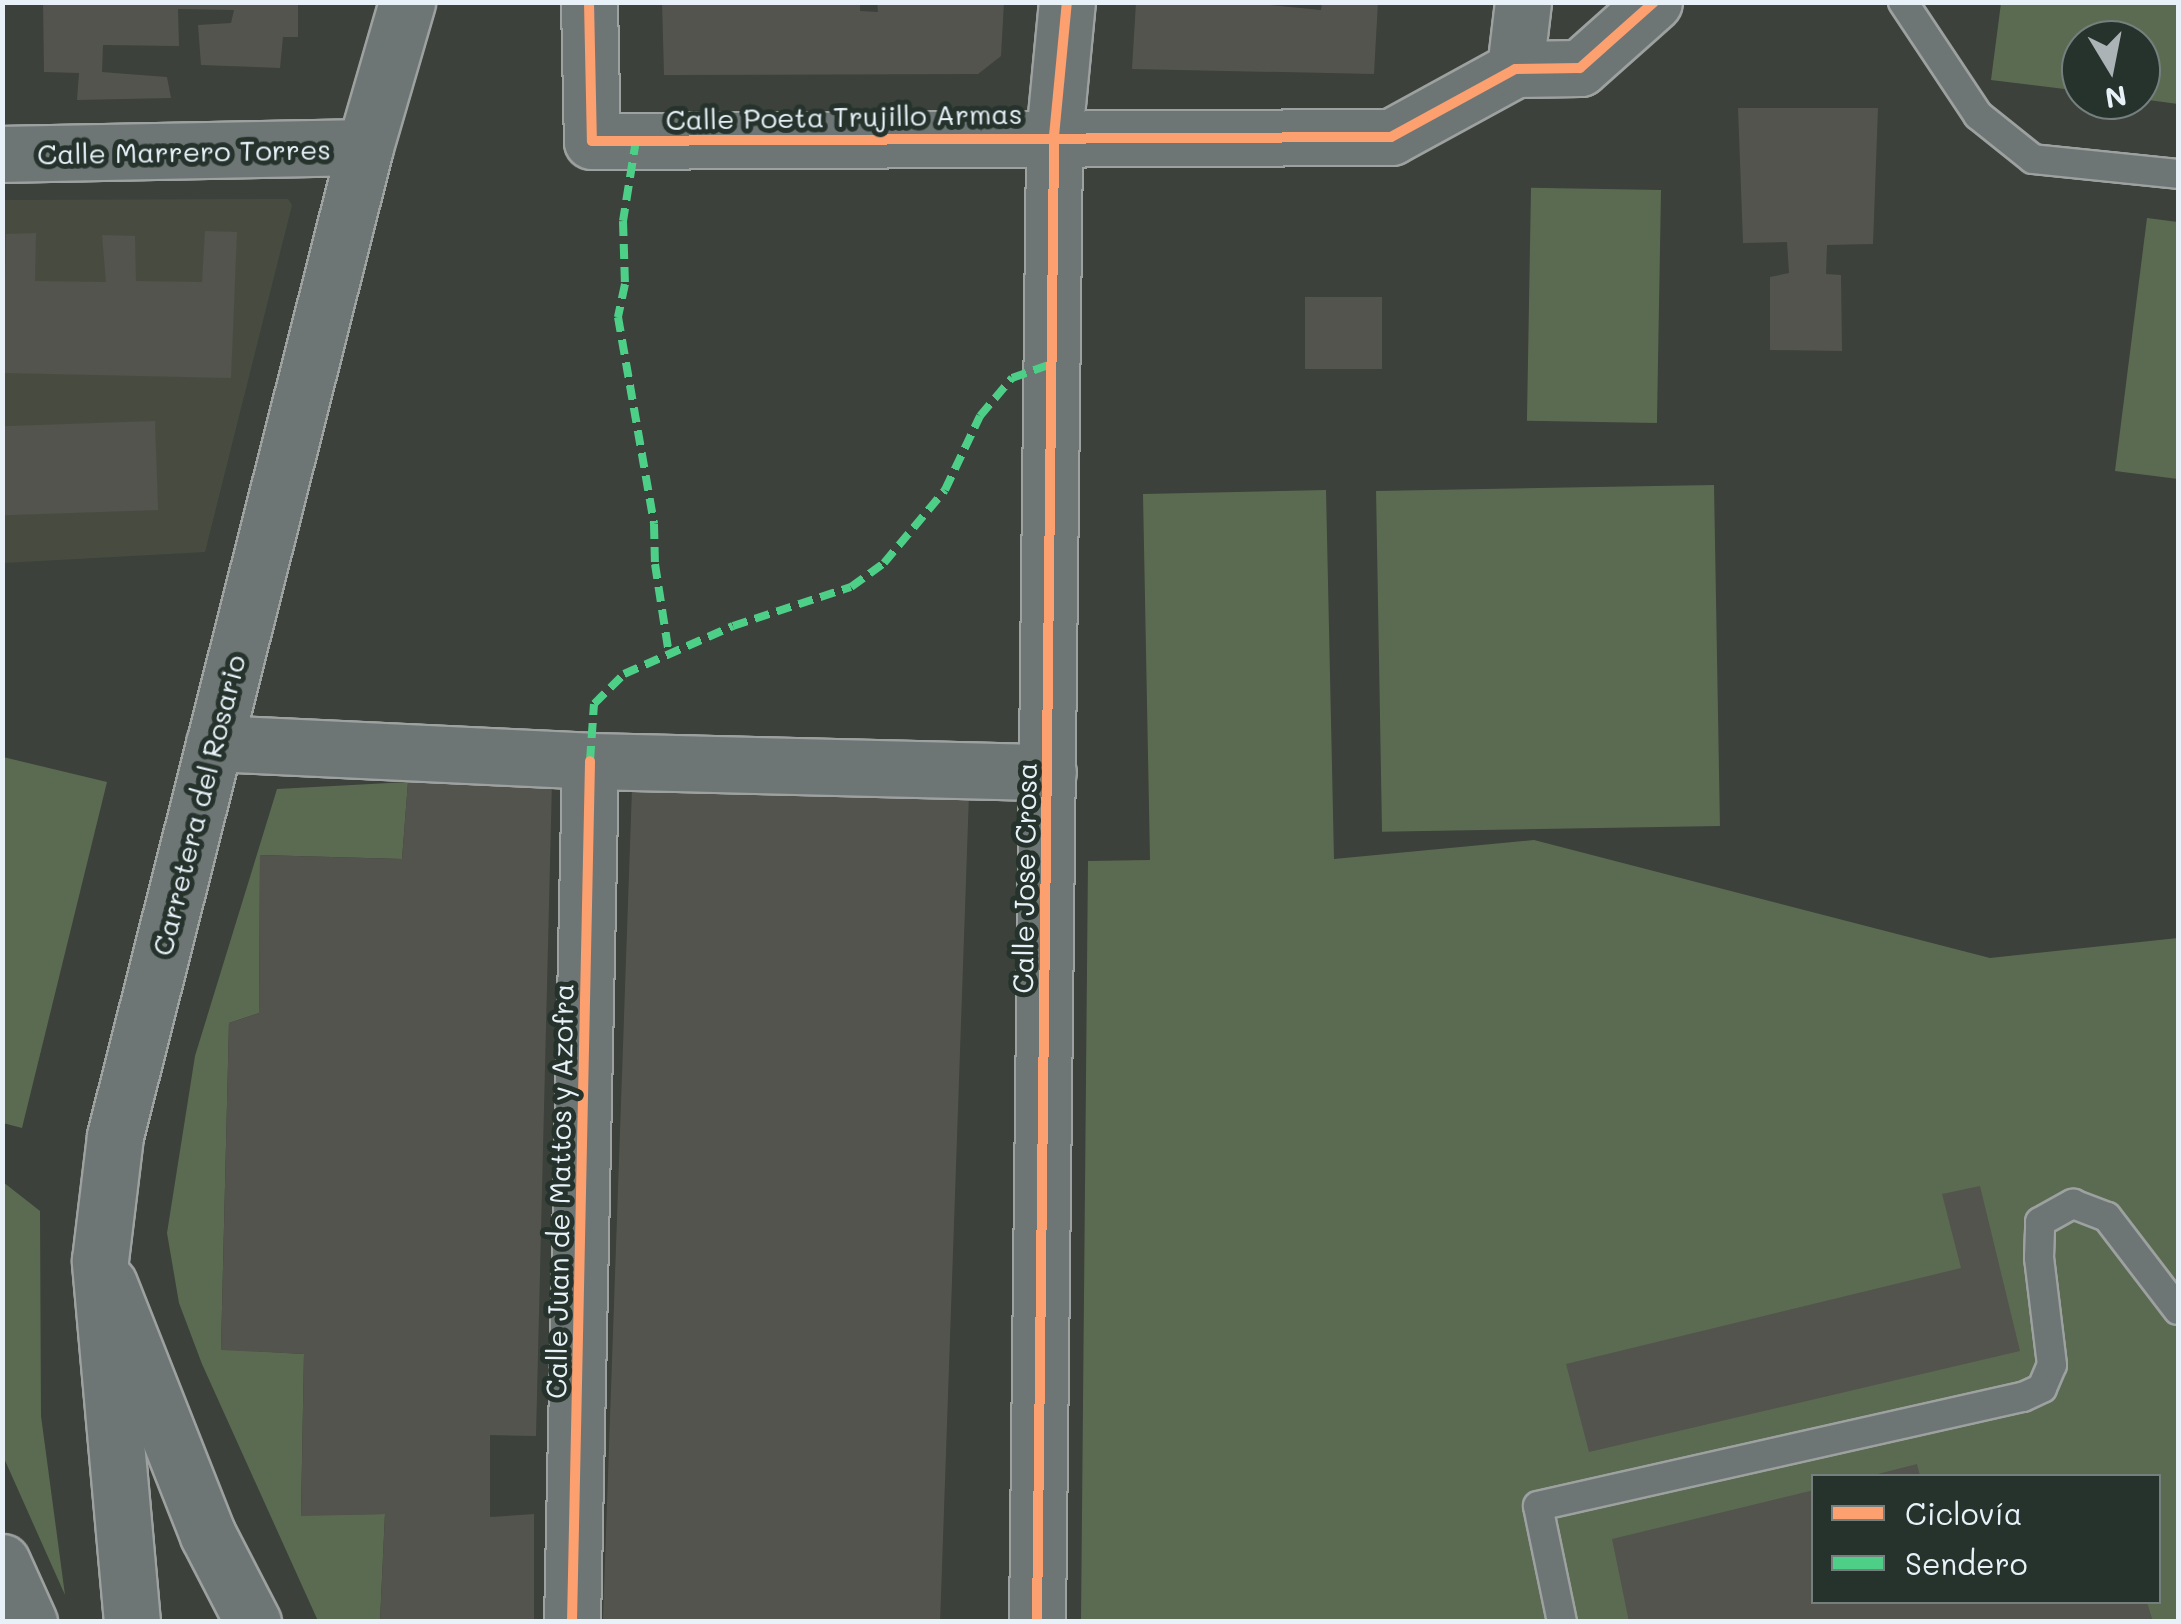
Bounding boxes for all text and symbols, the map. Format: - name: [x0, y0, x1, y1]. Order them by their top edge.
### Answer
- north arrow: [2061, 20, 2161, 120]
- text: N: [2102, 78, 2129, 117]
- street label: Calle Poeta Trujillo Armas: [665, 96, 1023, 136]
- street label: Calle Marrero Torres: [37, 132, 331, 170]
- street label: Carretera del Rosario: [144, 651, 252, 959]
- street label: Calle Jose Crosa: [1005, 762, 1043, 994]
- street label: Calle Juan de Mattos y Azofra: [539, 983, 579, 1399]
- legend: [1811, 1474, 2161, 1604]
- text: Ciclovía: [1905, 1493, 2023, 1533]
- text: Sendero: [1905, 1543, 2028, 1583]

